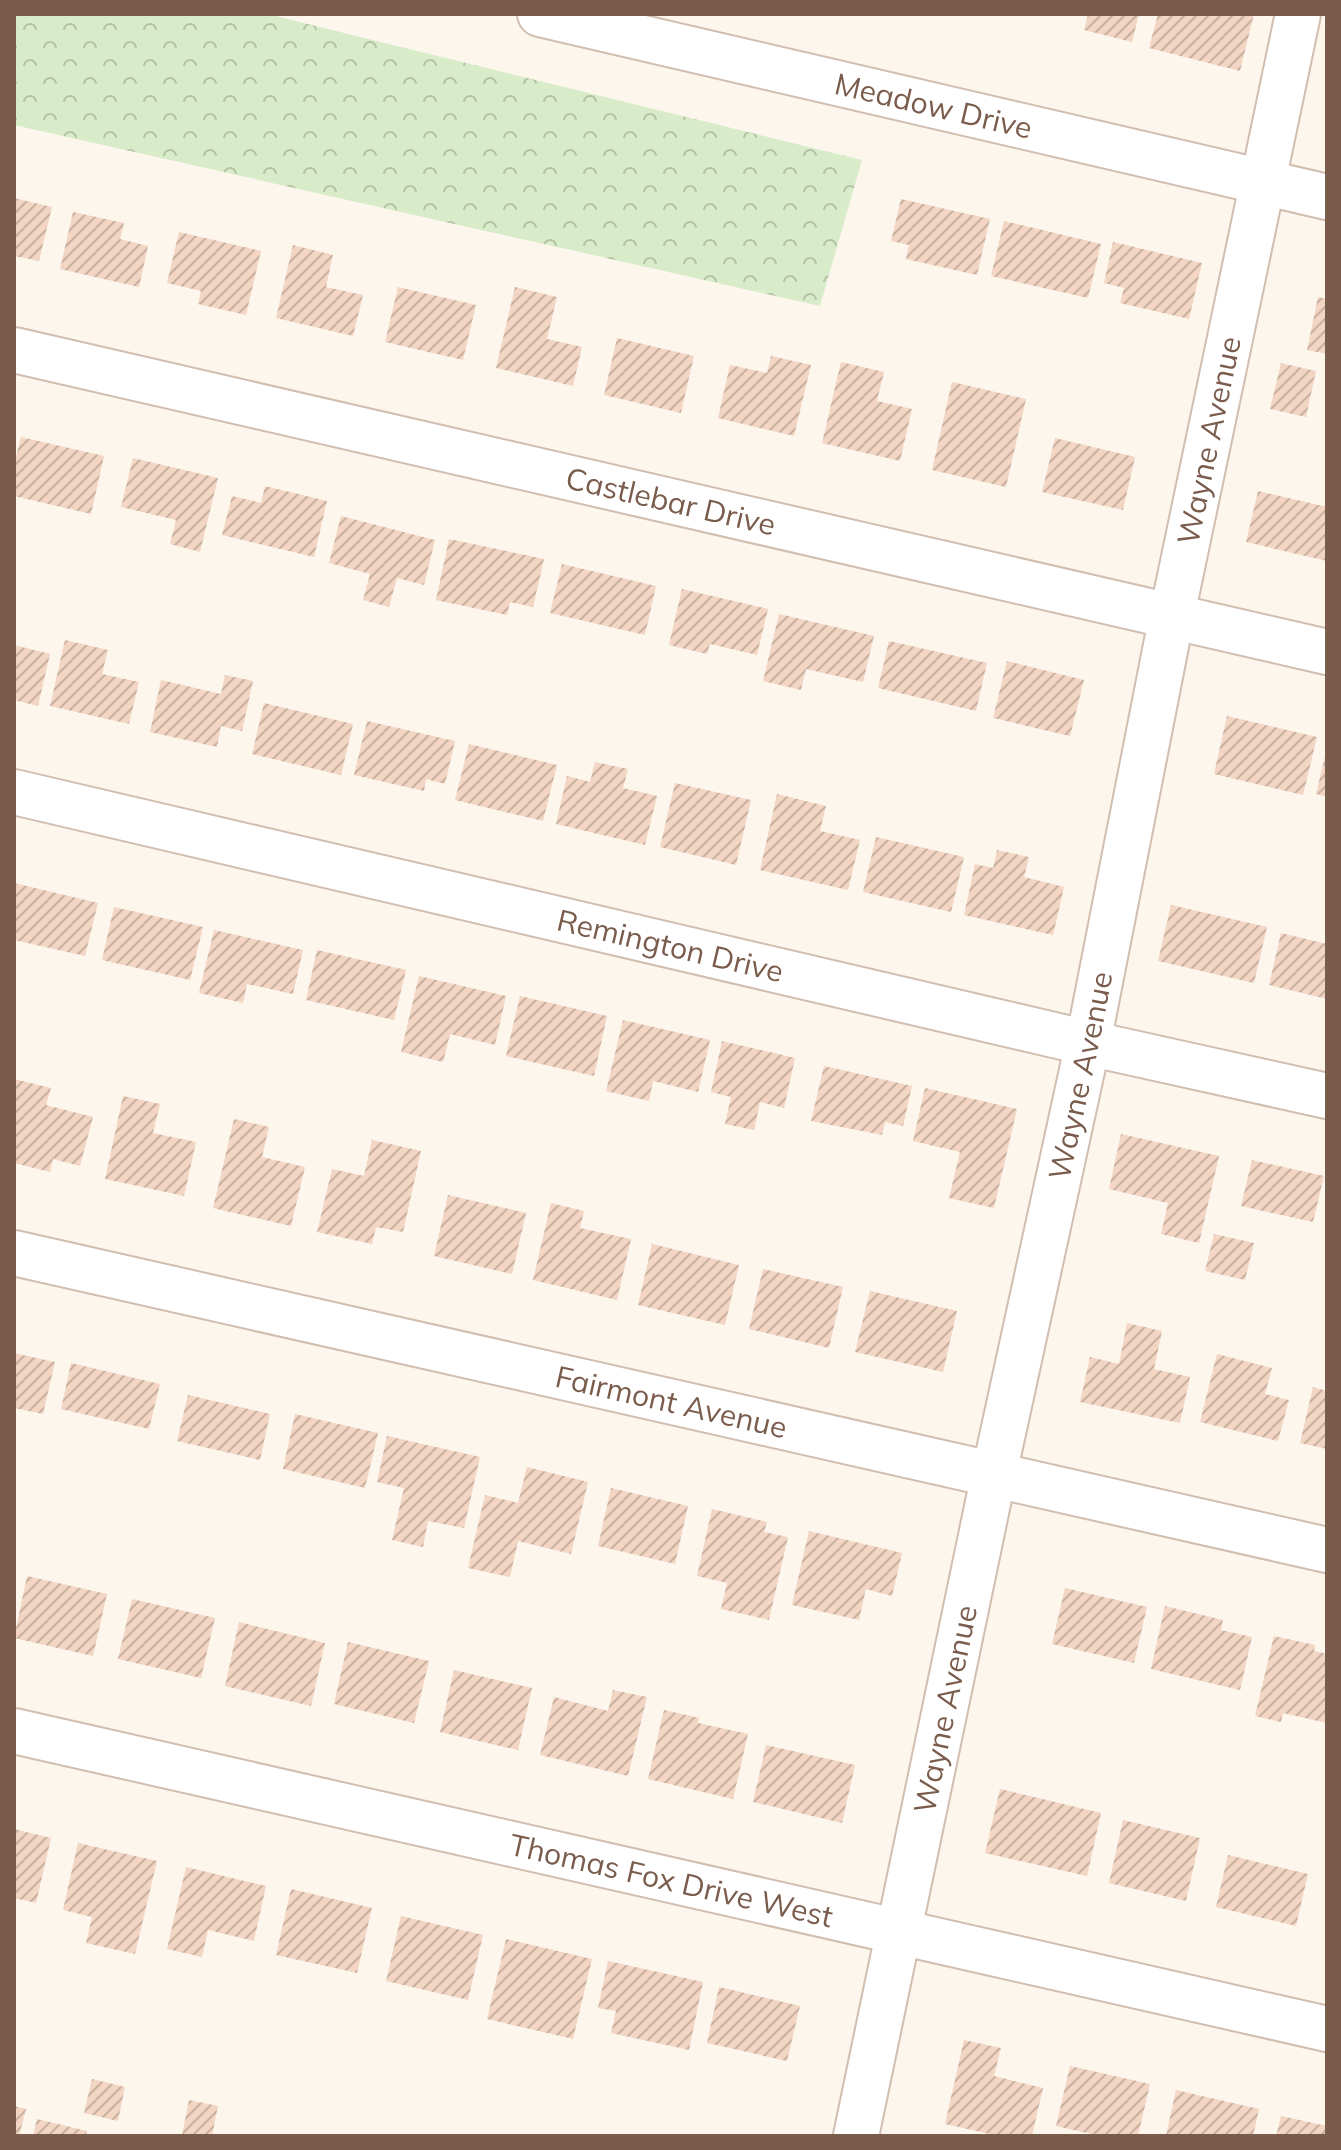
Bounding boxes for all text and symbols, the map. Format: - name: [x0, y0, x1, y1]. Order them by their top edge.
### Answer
- street label: Meadow Drive: [831, 64, 1036, 147]
- street label: Wayne Avenue: [1168, 333, 1249, 548]
- street label: Castlebar Drive: [562, 459, 779, 544]
- street label: Remington Drive: [553, 901, 787, 990]
- street label: Wayne Avenue: [1040, 968, 1121, 1183]
- street label: Fairmont Avenue: [552, 1357, 791, 1446]
- street label: Wayne Avenue: [905, 1602, 985, 1817]
- street label: Thomas Fox Drive West: [506, 1825, 837, 1935]

